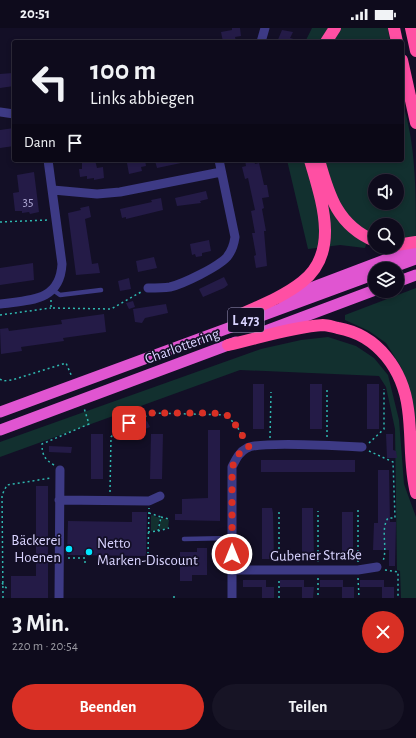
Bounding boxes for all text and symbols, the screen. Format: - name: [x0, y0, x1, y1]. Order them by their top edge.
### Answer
- text: 20:51: [20, 6, 50, 21]
- icon: left: [24, 56, 76, 108]
- text: 100 m: [90, 57, 156, 85]
- text: Links abbiegen: [90, 90, 195, 108]
- icon: arrive: [64, 132, 86, 154]
- text: Dann: [24, 135, 56, 150]
- map controls: [368, 174, 404, 298]
- button: sound: [368, 174, 404, 210]
- house number: 35: [23, 196, 33, 209]
- button: search: [368, 218, 404, 254]
- button: layers: [368, 262, 404, 298]
- road number: L 473: [228, 308, 264, 332]
- street label: Charlottering: [143, 326, 222, 367]
- pin: [112, 406, 146, 440]
- icon: arrive: [118, 412, 140, 434]
- place label: Bäckerei Hoenen: [11, 533, 61, 565]
- position arrow: [211, 533, 253, 575]
- place label: Netto Marken-Discount: [97, 536, 198, 568]
- marker: Bäckerei Hoenen: [64, 544, 74, 554]
- marker: Netto Marken-Discount: [84, 547, 94, 557]
- street label: Gubener Straße: [270, 547, 362, 564]
- button: close: [362, 611, 404, 653]
- text: 3 Min.: [12, 612, 70, 636]
- text: 220 m · 20:54: [12, 640, 78, 653]
- button: Beenden: [12, 684, 204, 730]
- button: Teilen: [212, 684, 404, 730]

